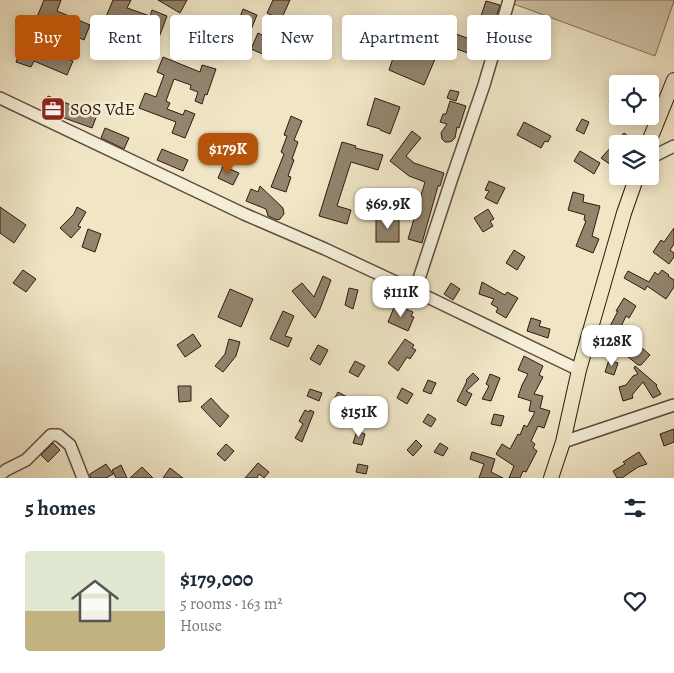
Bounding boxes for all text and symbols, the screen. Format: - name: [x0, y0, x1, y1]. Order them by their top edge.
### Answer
- chip: Buy: [15, 15, 80, 60]
- chip: Rent: [90, 15, 160, 60]
- chip: Filters: [170, 15, 252, 60]
- chip: New: [262, 15, 332, 60]
- chip: Apartment: [342, 15, 457, 60]
- chip: House: [467, 15, 551, 60]
- map controls: [609, 75, 659, 185]
- button: locate: [609, 75, 659, 125]
- office icon: SOS VdE: [40, 96, 66, 122]
- place label: SOS VdE: [70, 97, 135, 121]
- pin: $179K: [193, 132, 263, 175]
- button: layers: [609, 135, 659, 185]
- text: $179K: [209, 138, 247, 160]
- pin: $69.9K: [347, 188, 429, 230]
- text: $69.9K: [366, 193, 410, 215]
- pin: $111K: [366, 276, 436, 318]
- text: $111K: [383, 281, 419, 303]
- pin: $128K: [577, 324, 647, 367]
- text: $128K: [592, 330, 632, 352]
- pin: $151K: [324, 396, 394, 438]
- text: $151K: [341, 401, 377, 423]
- text: 5 homes: [25, 494, 96, 522]
- icon: filters: [621, 494, 649, 522]
- text: $179,000: [180, 565, 253, 593]
- icon: home: [65, 571, 125, 631]
- icon: heart: [621, 587, 649, 615]
- text: 5 rooms · 163 m²: [180, 593, 282, 615]
- text: House: [180, 615, 222, 637]

